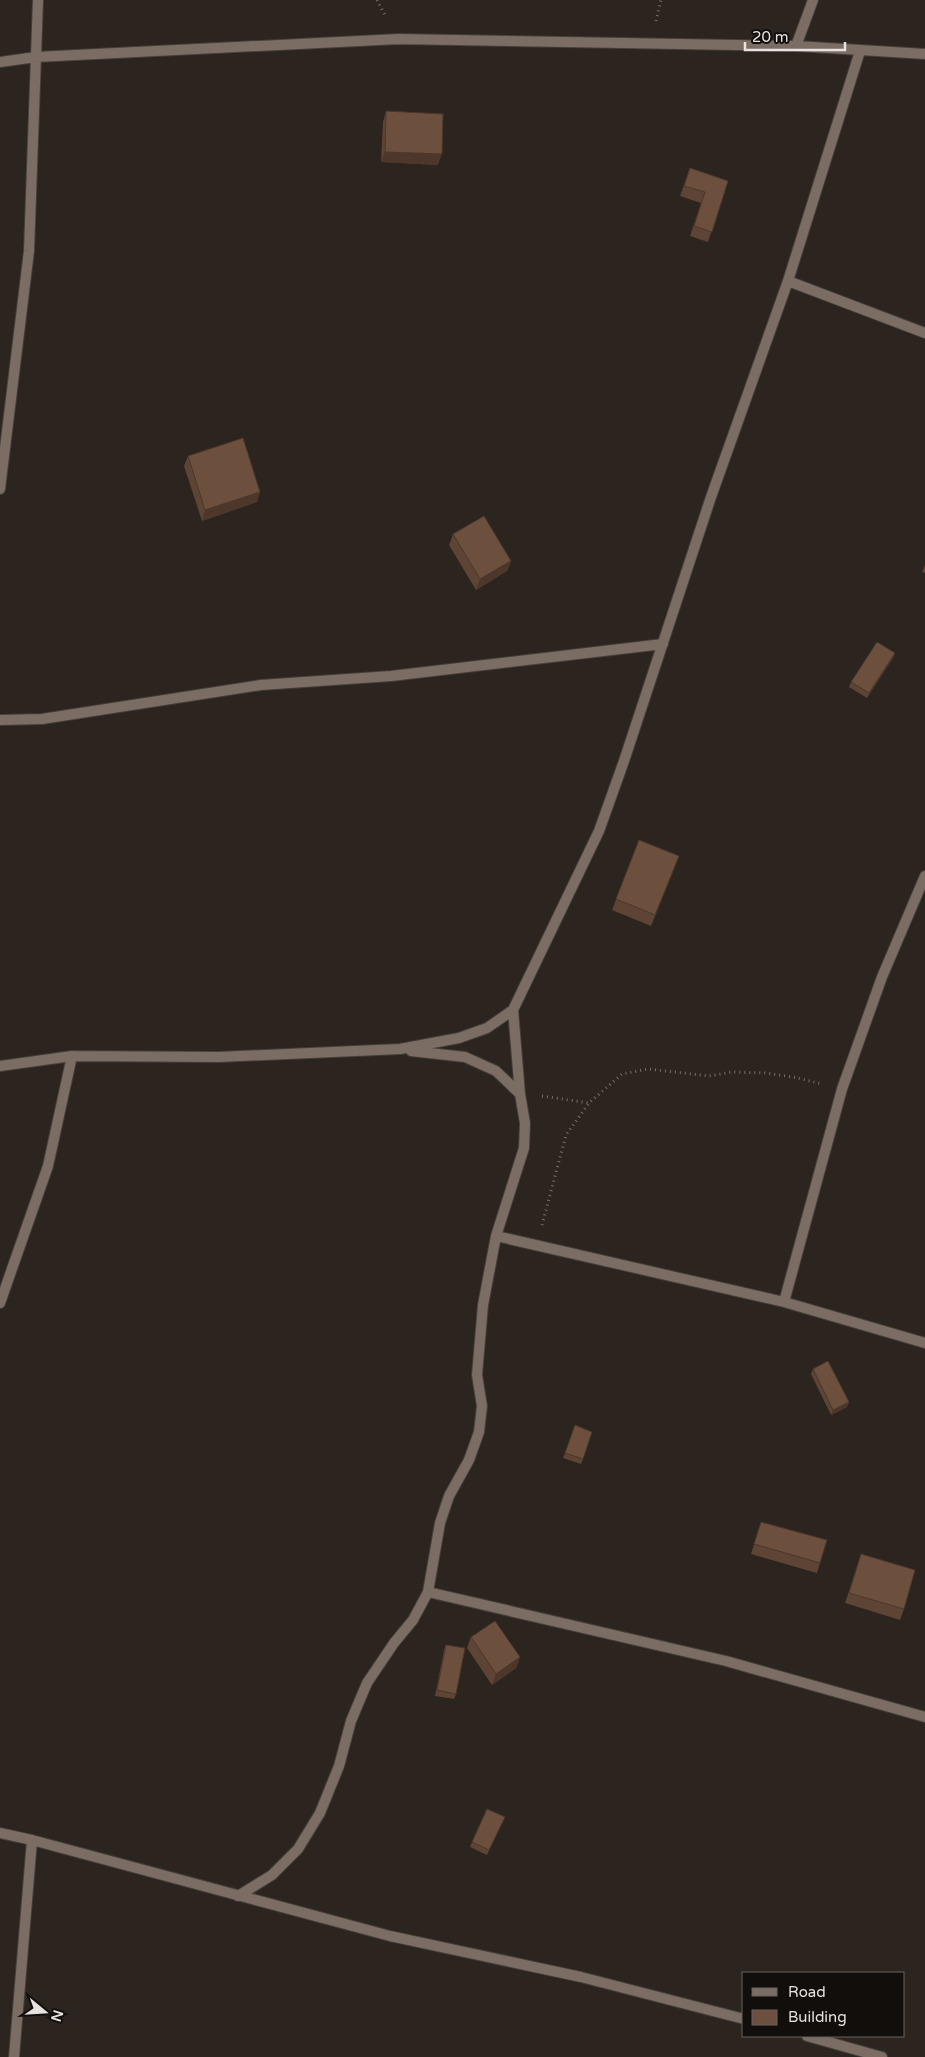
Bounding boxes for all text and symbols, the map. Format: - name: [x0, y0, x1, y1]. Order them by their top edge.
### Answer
- scale bar: [745, 20, 845, 52]
- text: 20 m: [752, 28, 789, 46]
- legend: [742, 1972, 905, 2037]
- text: Road: [788, 1983, 826, 2001]
- north arrow: [20, 1987, 70, 2037]
- text: N: [47, 2008, 67, 2024]
- text: Building: [788, 2008, 847, 2026]

